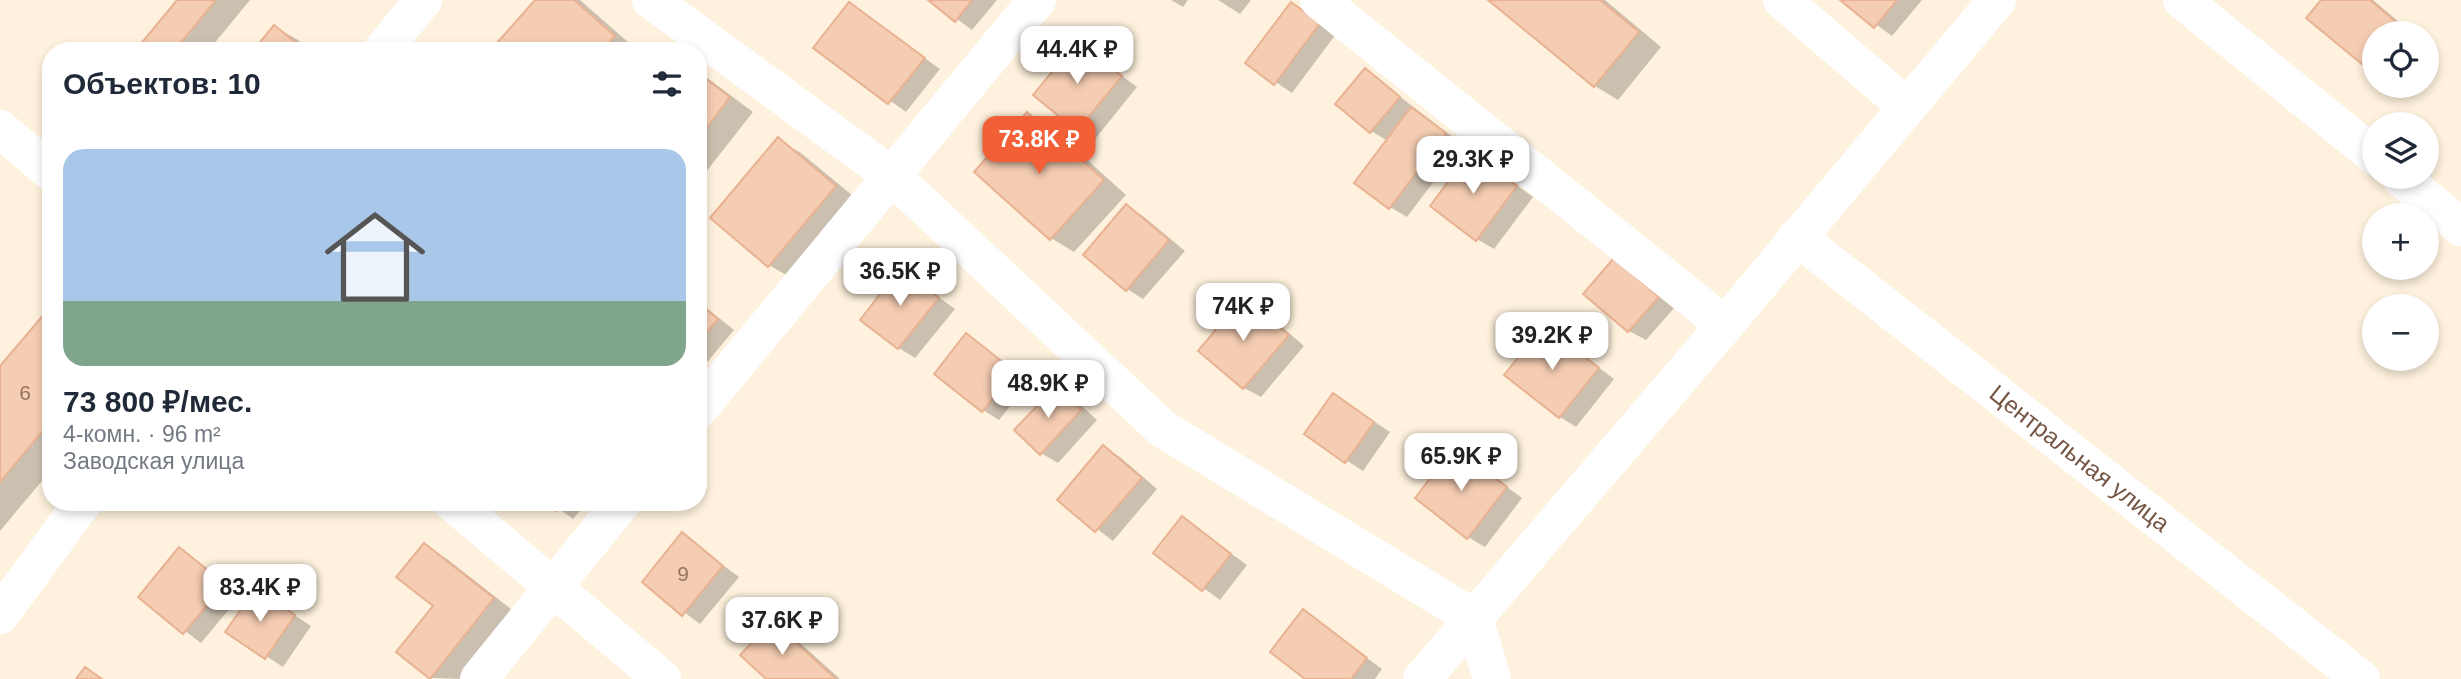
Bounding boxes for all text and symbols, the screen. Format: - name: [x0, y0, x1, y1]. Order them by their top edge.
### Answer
- map controls: [2362, 21, 2439, 371]
- button: locate: [2362, 21, 2439, 98]
- pin: 44.4K ₽: [1012, 27, 1142, 86]
- text: 44.4K ₽: [1036, 36, 1118, 62]
- icon: filters: [648, 65, 686, 103]
- text: Объектов: 10: [63, 67, 261, 100]
- button: layers: [2362, 112, 2439, 189]
- pin: 73.8K ₽: [974, 116, 1104, 176]
- text: 73.8K ₽: [998, 126, 1080, 152]
- pin: 29.3K ₽: [1408, 136, 1538, 196]
- text: 29.3K ₽: [1432, 146, 1514, 172]
- icon: home: [312, 194, 438, 320]
- button: +: [2362, 203, 2439, 280]
- pin: 36.5K ₽: [835, 248, 965, 308]
- text: 36.5K ₽: [859, 258, 941, 284]
- pin: 74K ₽: [1194, 284, 1292, 343]
- text: 74K ₽: [1212, 293, 1274, 319]
- button: −: [2362, 294, 2439, 371]
- pin: 39.2K ₽: [1487, 312, 1617, 372]
- text: 39.2K ₽: [1511, 322, 1593, 348]
- pin: 48.9K ₽: [983, 360, 1113, 420]
- text: 48.9K ₽: [1007, 370, 1089, 396]
- street label: Центральная улица: [1985, 379, 2176, 537]
- house number: 6: [19, 381, 31, 404]
- text: 73 800 ₽/мес.: [63, 385, 252, 418]
- text: 4-комн. · 96 m²: [63, 421, 221, 447]
- pin: 65.9K ₽: [1396, 434, 1526, 493]
- text: 65.9K ₽: [1420, 443, 1502, 469]
- text: Заводская улица: [63, 448, 244, 474]
- house number: 9: [677, 562, 689, 585]
- pin: 83.4K ₽: [195, 564, 325, 624]
- text: 83.4K ₽: [219, 574, 301, 600]
- pin: 37.6K ₽: [717, 598, 847, 657]
- text: 37.6K ₽: [741, 607, 823, 633]

